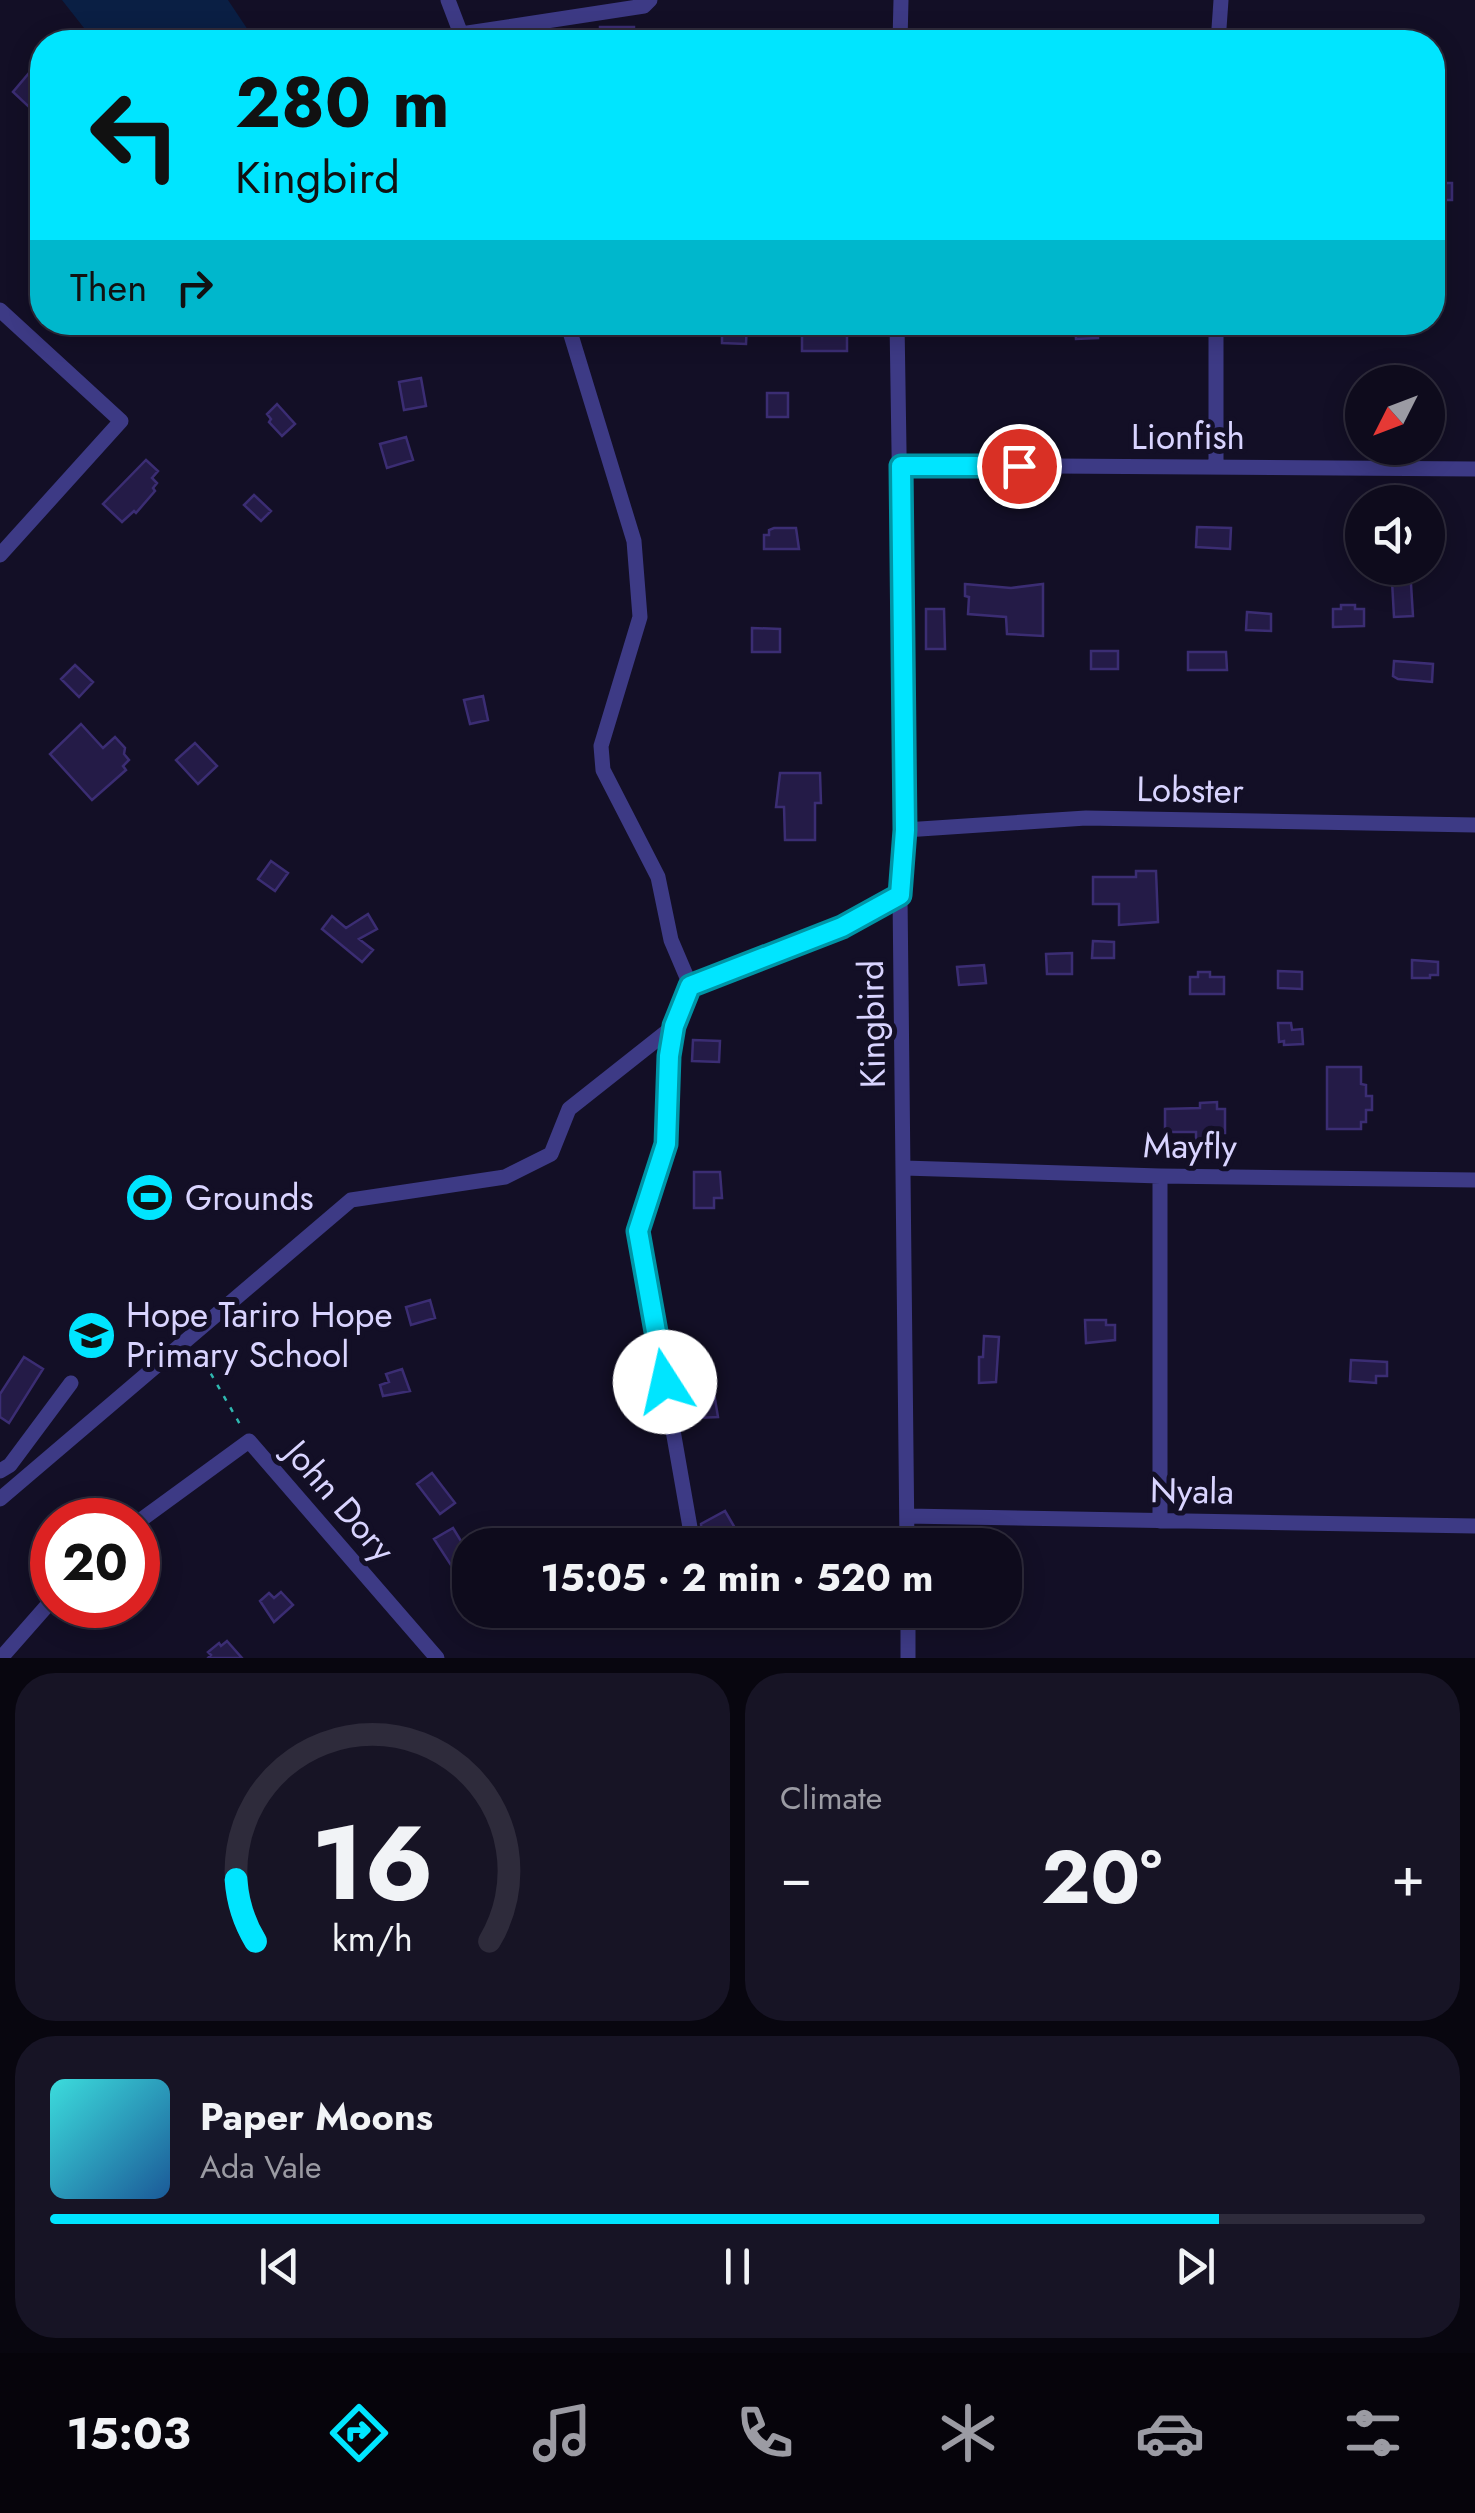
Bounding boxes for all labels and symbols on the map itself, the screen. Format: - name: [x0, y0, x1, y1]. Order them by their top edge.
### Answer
- north arrow: [1345, 365, 1445, 465]
- street label: Lionfish: [1131, 412, 1245, 462]
- pin: [977, 424, 1062, 509]
- street label: Lobster: [1136, 764, 1244, 816]
- street label: Kingbird: [846, 959, 898, 1089]
- street label: Mayfly: [1143, 1120, 1238, 1172]
- sports icon: Grounds: [124, 1172, 176, 1224]
- place label: Grounds: [185, 1173, 314, 1223]
- place label: Hope Tariro Hope Primary School: [126, 1290, 393, 1380]
- school or university icon: Hope Tariro Hope Primary School: [65, 1309, 117, 1361]
- position arrow: [613, 1330, 717, 1434]
- street label: John Dory: [271, 1426, 407, 1573]
- street label: Nyala: [1149, 1465, 1235, 1517]
- speed limit sign: 20: [30, 1498, 160, 1628]

